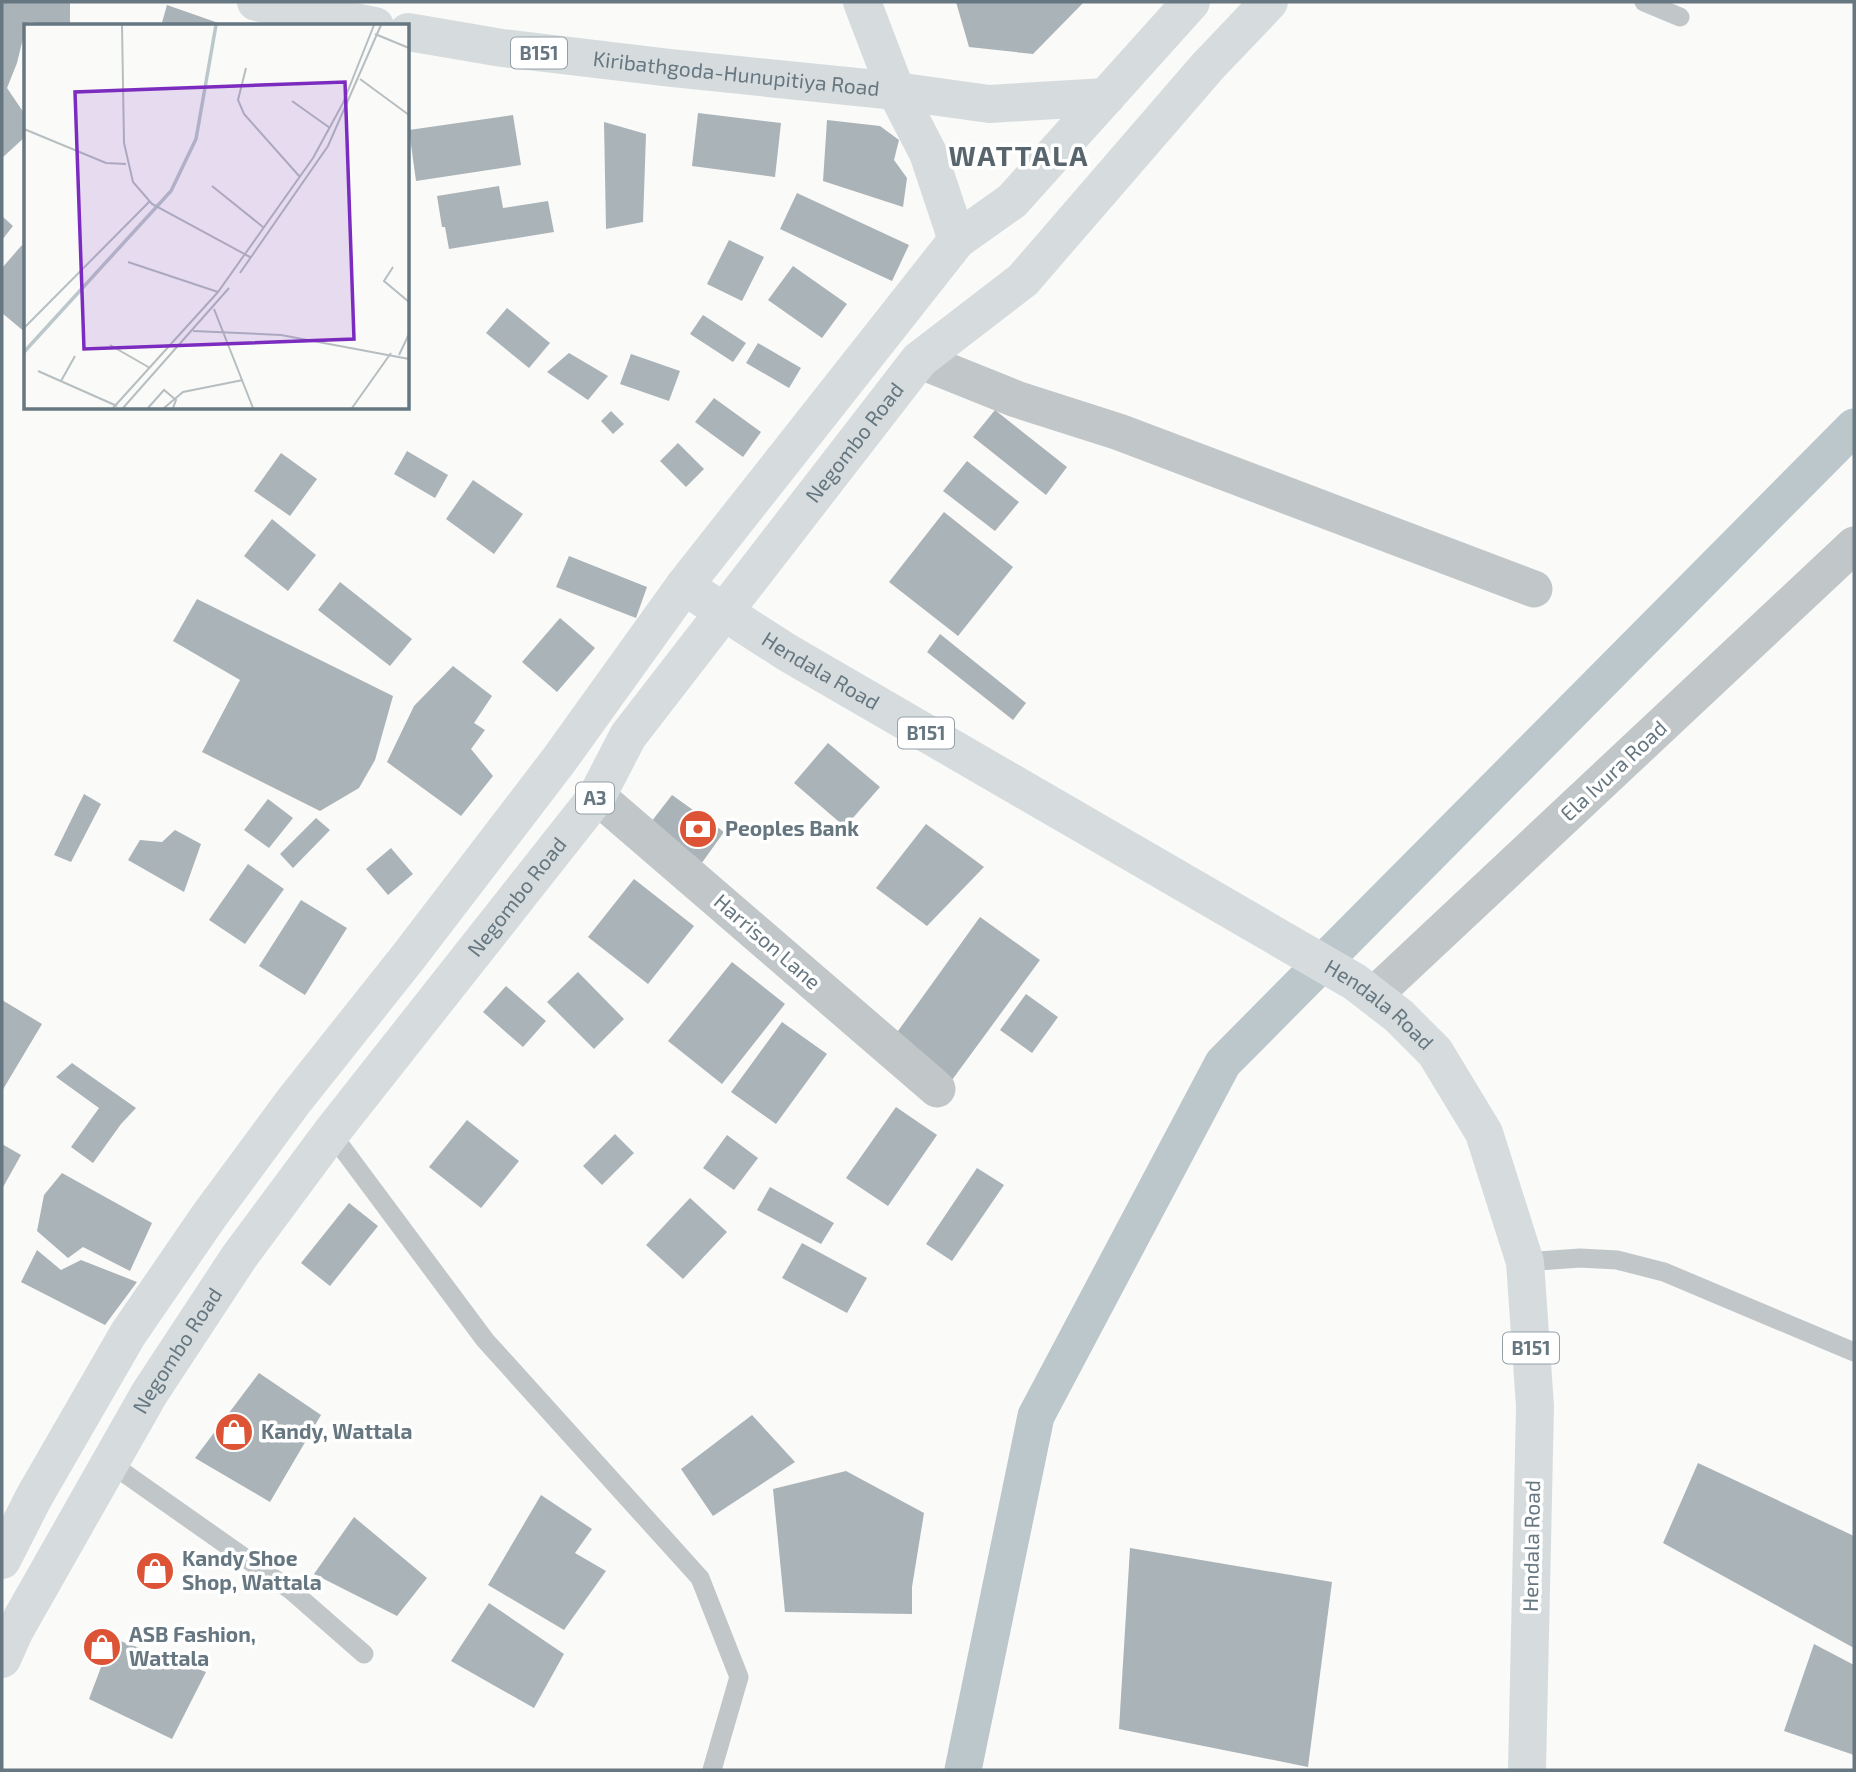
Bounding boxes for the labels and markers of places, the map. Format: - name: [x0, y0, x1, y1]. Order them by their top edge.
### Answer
- bank icon: Peoples Bank: [677, 808, 719, 850]
- place label: Peoples Bank: [725, 815, 859, 840]
- shop icon: Kandy, Wattala: [213, 1411, 255, 1453]
- place label: Kandy, Wattala: [261, 1418, 412, 1444]
- place label: Kandy Shoe Shop, Wattala: [182, 1545, 322, 1594]
- shop icon: Kandy Shoe Shop, Wattala: [134, 1550, 176, 1592]
- place label: ASB Fashion, Wattala: [129, 1621, 256, 1670]
- shop icon: ASB Fashion, Wattala: [81, 1626, 123, 1668]

